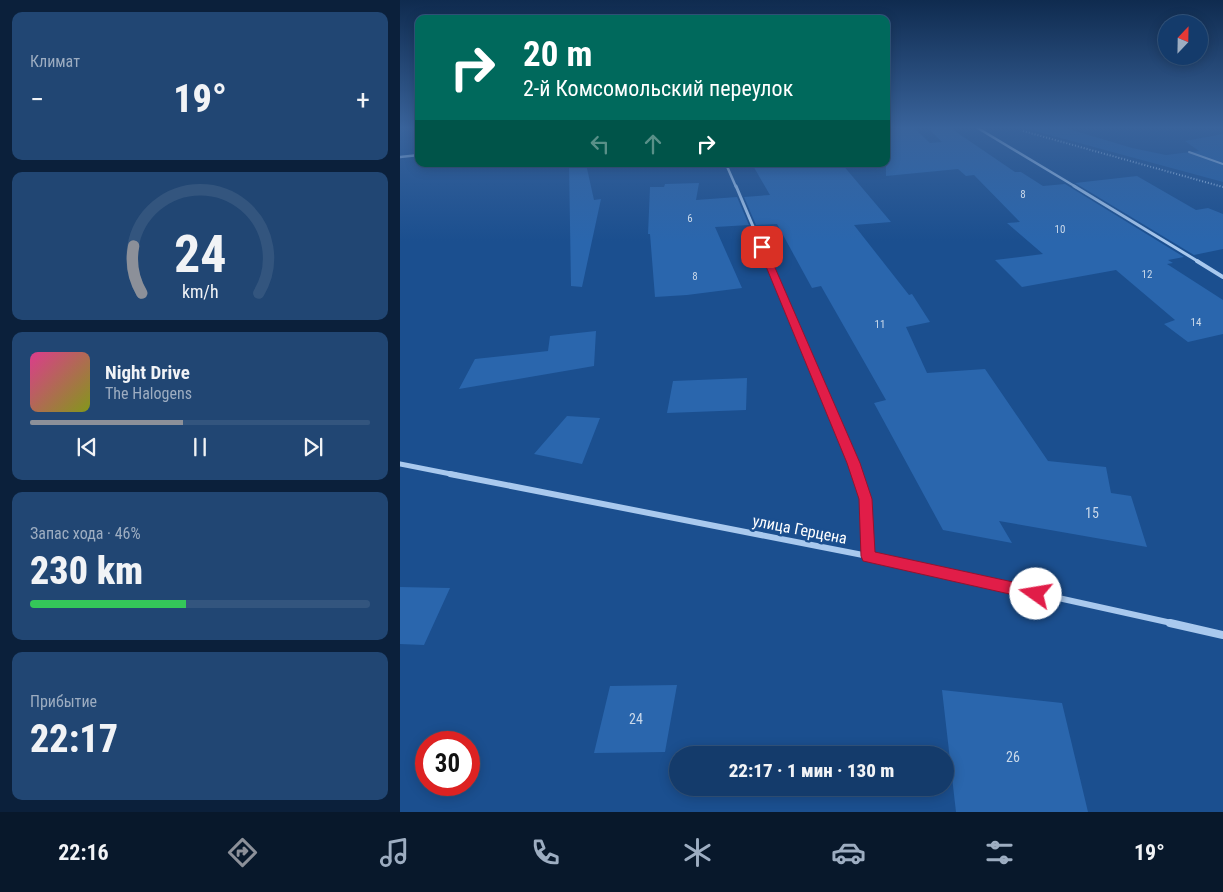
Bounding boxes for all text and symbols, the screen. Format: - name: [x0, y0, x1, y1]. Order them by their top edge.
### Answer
- north arrow: [1158, 15, 1208, 65]
- map controls: [1158, 15, 1208, 65]
- text: 20 m: [523, 34, 592, 75]
- icon: right: [440, 35, 505, 100]
- text: Климат: [30, 52, 80, 71]
- text: 2-й Комсомольский переулок: [523, 76, 793, 101]
- text: 19°: [173, 77, 227, 121]
- text: −: [30, 83, 44, 116]
- text: +: [356, 83, 370, 116]
- icon: left: [586, 130, 614, 158]
- icon: ahead: [639, 130, 667, 158]
- icon: right: [692, 130, 720, 158]
- house number: 8: [1020, 188, 1026, 201]
- house number: 6: [687, 212, 693, 225]
- house number: 10: [1055, 223, 1065, 236]
- text: 24: [174, 224, 226, 285]
- pin: [741, 226, 783, 268]
- icon: arrive: [748, 233, 776, 261]
- house number: 12: [1142, 268, 1152, 281]
- house number: 8: [692, 270, 698, 283]
- text: km/h: [182, 281, 218, 302]
- house number: 14: [1191, 316, 1202, 329]
- house number: 11: [875, 318, 885, 331]
- text: Night Drive: [105, 361, 190, 384]
- text: The Halogens: [105, 384, 192, 403]
- icon: previous: [73, 433, 101, 461]
- icon: pause: [186, 433, 214, 461]
- icon: next: [299, 433, 327, 461]
- house number: 15: [1085, 505, 1099, 521]
- street label: улица Герцена: [751, 511, 849, 548]
- text: Запас хода · 46%: [30, 524, 141, 543]
- text: 230 km: [30, 549, 143, 593]
- position arrow: [1009, 567, 1061, 619]
- text: Прибытие: [30, 692, 97, 711]
- house number: 24: [629, 711, 643, 727]
- text: 22:17: [30, 717, 118, 761]
- speed limit sign: 30: [415, 731, 480, 796]
- house number: 26: [1006, 749, 1020, 765]
- text: 22:17 · 1 мин · 130 m: [729, 759, 894, 782]
- icon: directions: [225, 835, 260, 870]
- icon: music: [377, 835, 412, 870]
- icon: phone: [528, 835, 563, 870]
- icon: climate: [680, 835, 715, 870]
- icon: car: [831, 835, 866, 870]
- icon: filters: [982, 835, 1017, 870]
- text: 22:16: [58, 840, 109, 865]
- text: 19°: [1134, 840, 1165, 865]

